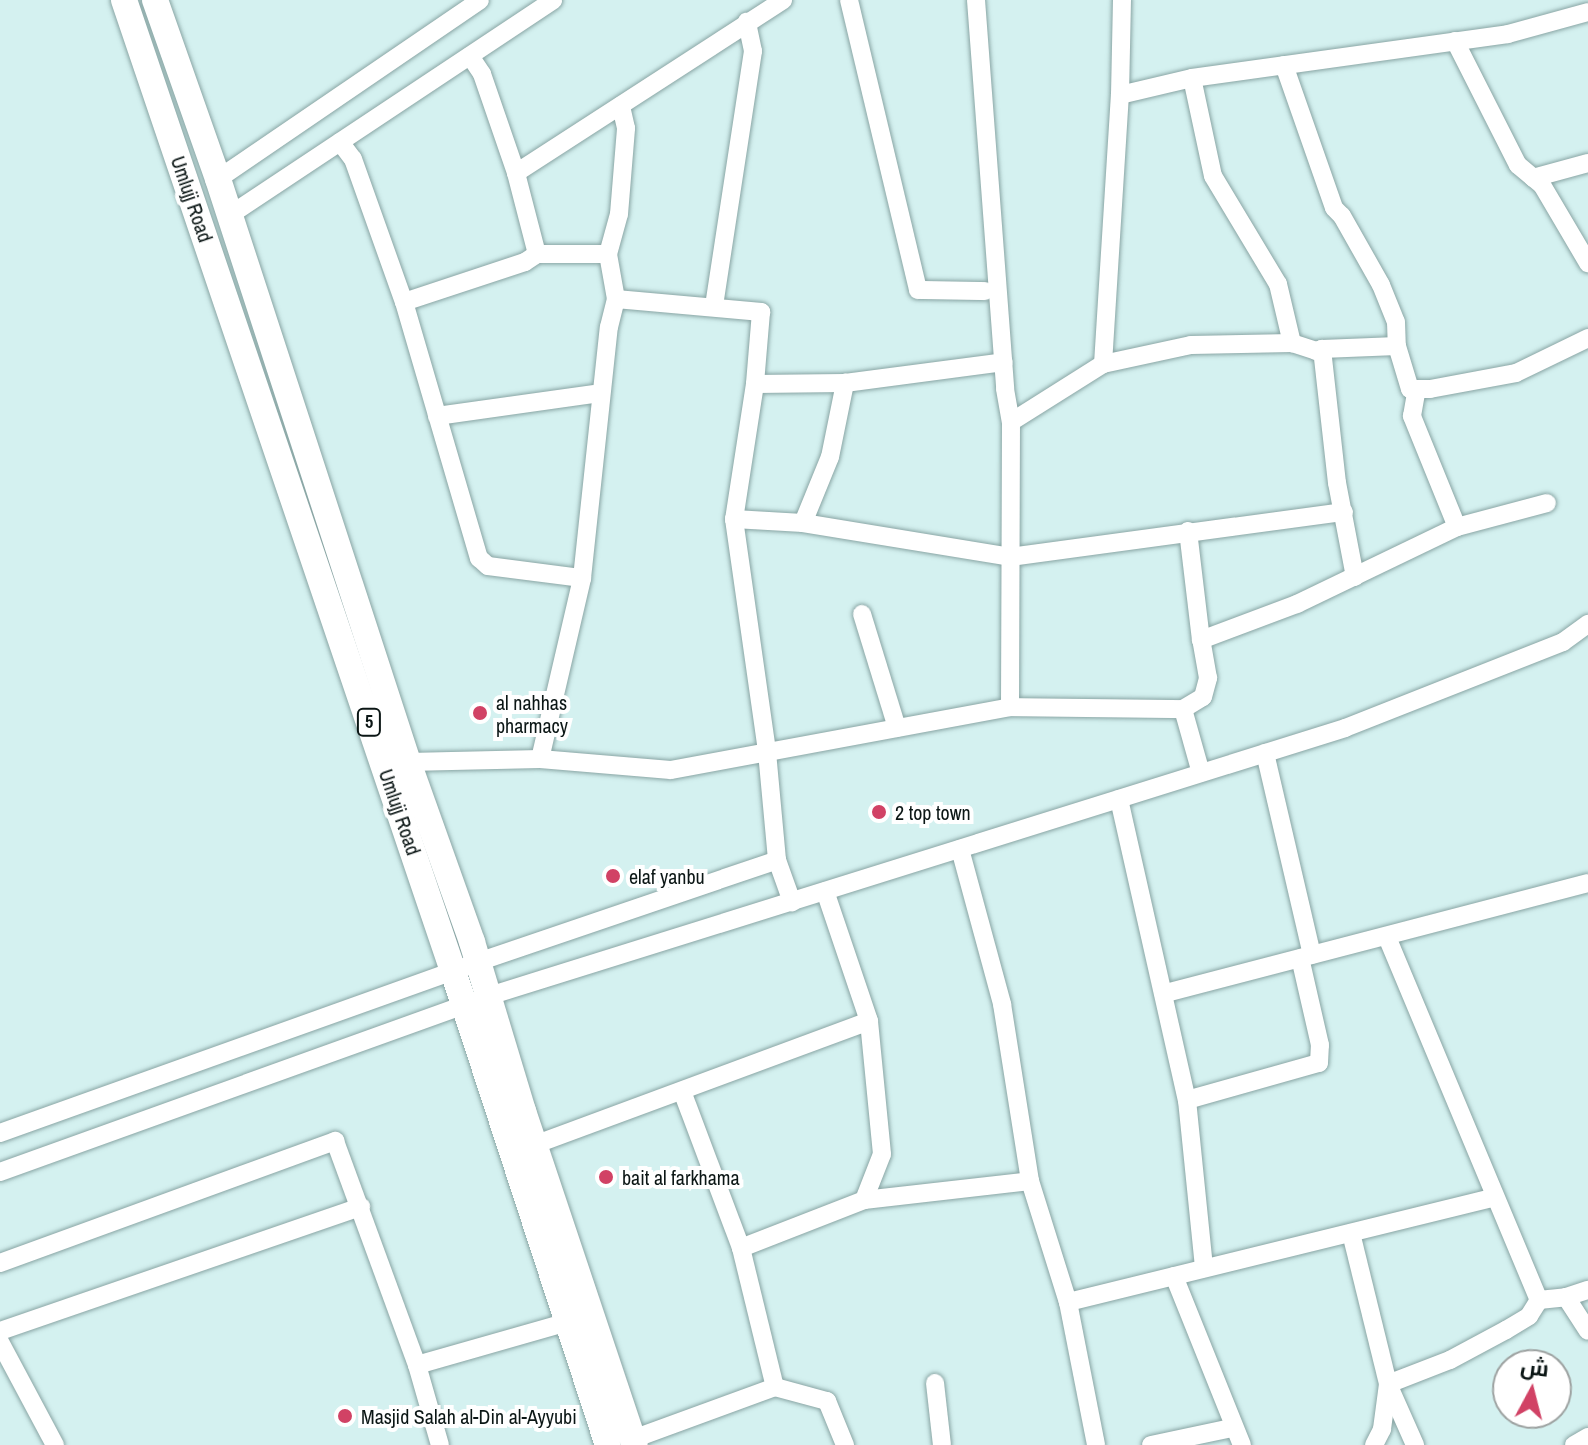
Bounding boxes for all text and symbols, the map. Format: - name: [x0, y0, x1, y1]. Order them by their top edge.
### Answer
- street label: Umlujj Road: [166, 153, 218, 245]
- place label: al nahhas pharmacy: [496, 690, 568, 737]
- marker: al nahhas pharmacy: [471, 704, 489, 722]
- road number: 5: [355, 708, 383, 736]
- street label: Umlujj Road: [374, 766, 426, 858]
- place label: 2 top town: [895, 800, 971, 824]
- marker: 2 top town: [870, 803, 888, 821]
- place label: elaf yanbu: [629, 864, 705, 888]
- marker: elaf yanbu: [604, 867, 622, 885]
- place label: bait al farkhama: [622, 1165, 740, 1189]
- marker: bait al farkhama: [597, 1168, 615, 1186]
- north arrow: [1492, 1349, 1572, 1429]
- text: ش: [1519, 1351, 1551, 1384]
- place label: Masjid Salah al-Din al-Ayyubi: [361, 1404, 577, 1428]
- marker: Masjid Salah al-Din al-Ayyubi: [336, 1407, 354, 1425]

